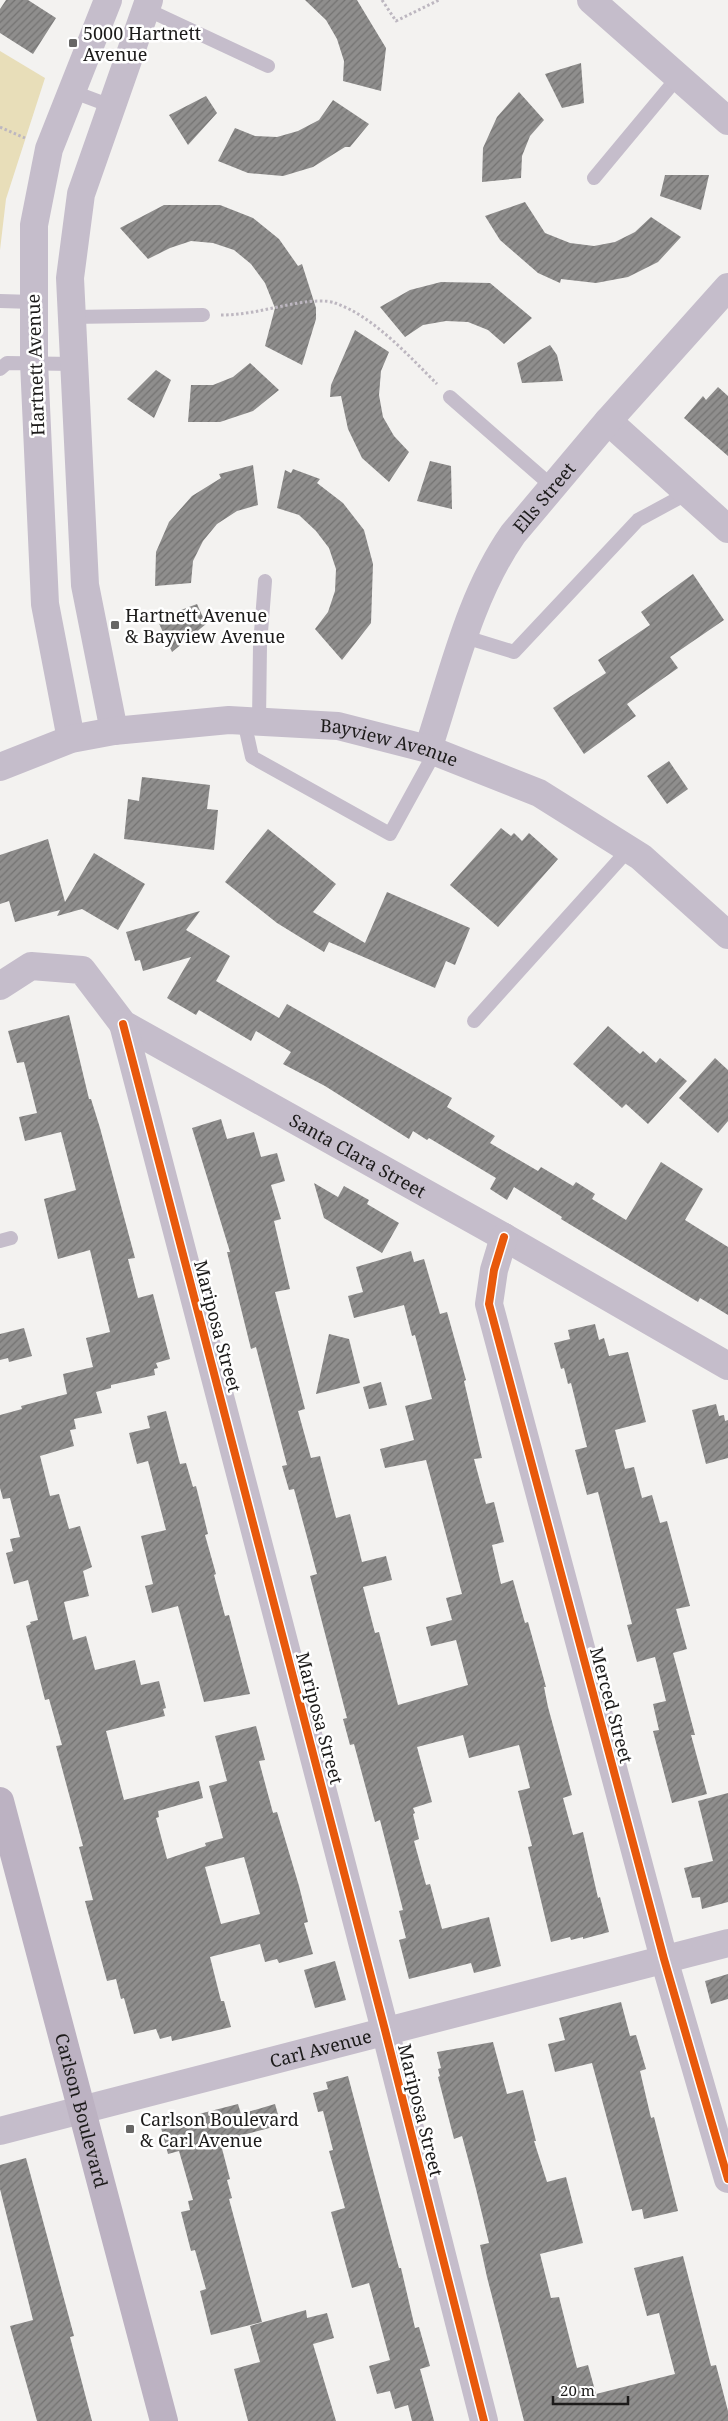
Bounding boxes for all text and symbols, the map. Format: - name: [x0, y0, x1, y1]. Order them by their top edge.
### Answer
- place label: 5000 Hartnett Avenue: [83, 21, 201, 66]
- marker: 5000 Hartnett Avenue: [67, 37, 79, 49]
- street label: Hartnett Avenue: [21, 294, 49, 436]
- street label: Ells Street: [507, 457, 580, 538]
- place label: Hartnett Avenue & Bayview Avenue: [125, 603, 285, 648]
- marker: Hartnett Avenue & Bayview Avenue: [109, 619, 121, 631]
- street label: Bayview Avenue: [320, 713, 462, 772]
- street label: Santa Clara Street: [285, 1108, 430, 1203]
- street label: Mariposa Street: [189, 1257, 247, 1395]
- street label: Merced Street: [585, 1644, 639, 1766]
- street label: Mariposa Street: [291, 1649, 349, 1787]
- street label: Carl Avenue: [267, 2024, 374, 2073]
- street label: Carlson Boulevard: [50, 2030, 114, 2190]
- street label: Mariposa Street: [393, 2041, 449, 2179]
- place label: Carlson Boulevard & Carl Avenue: [140, 2107, 299, 2152]
- marker: Carlson Boulevard & Carl Avenue: [124, 2123, 136, 2135]
- scale bar: [553, 2374, 628, 2406]
- text: 20 m: [560, 2380, 595, 2400]

